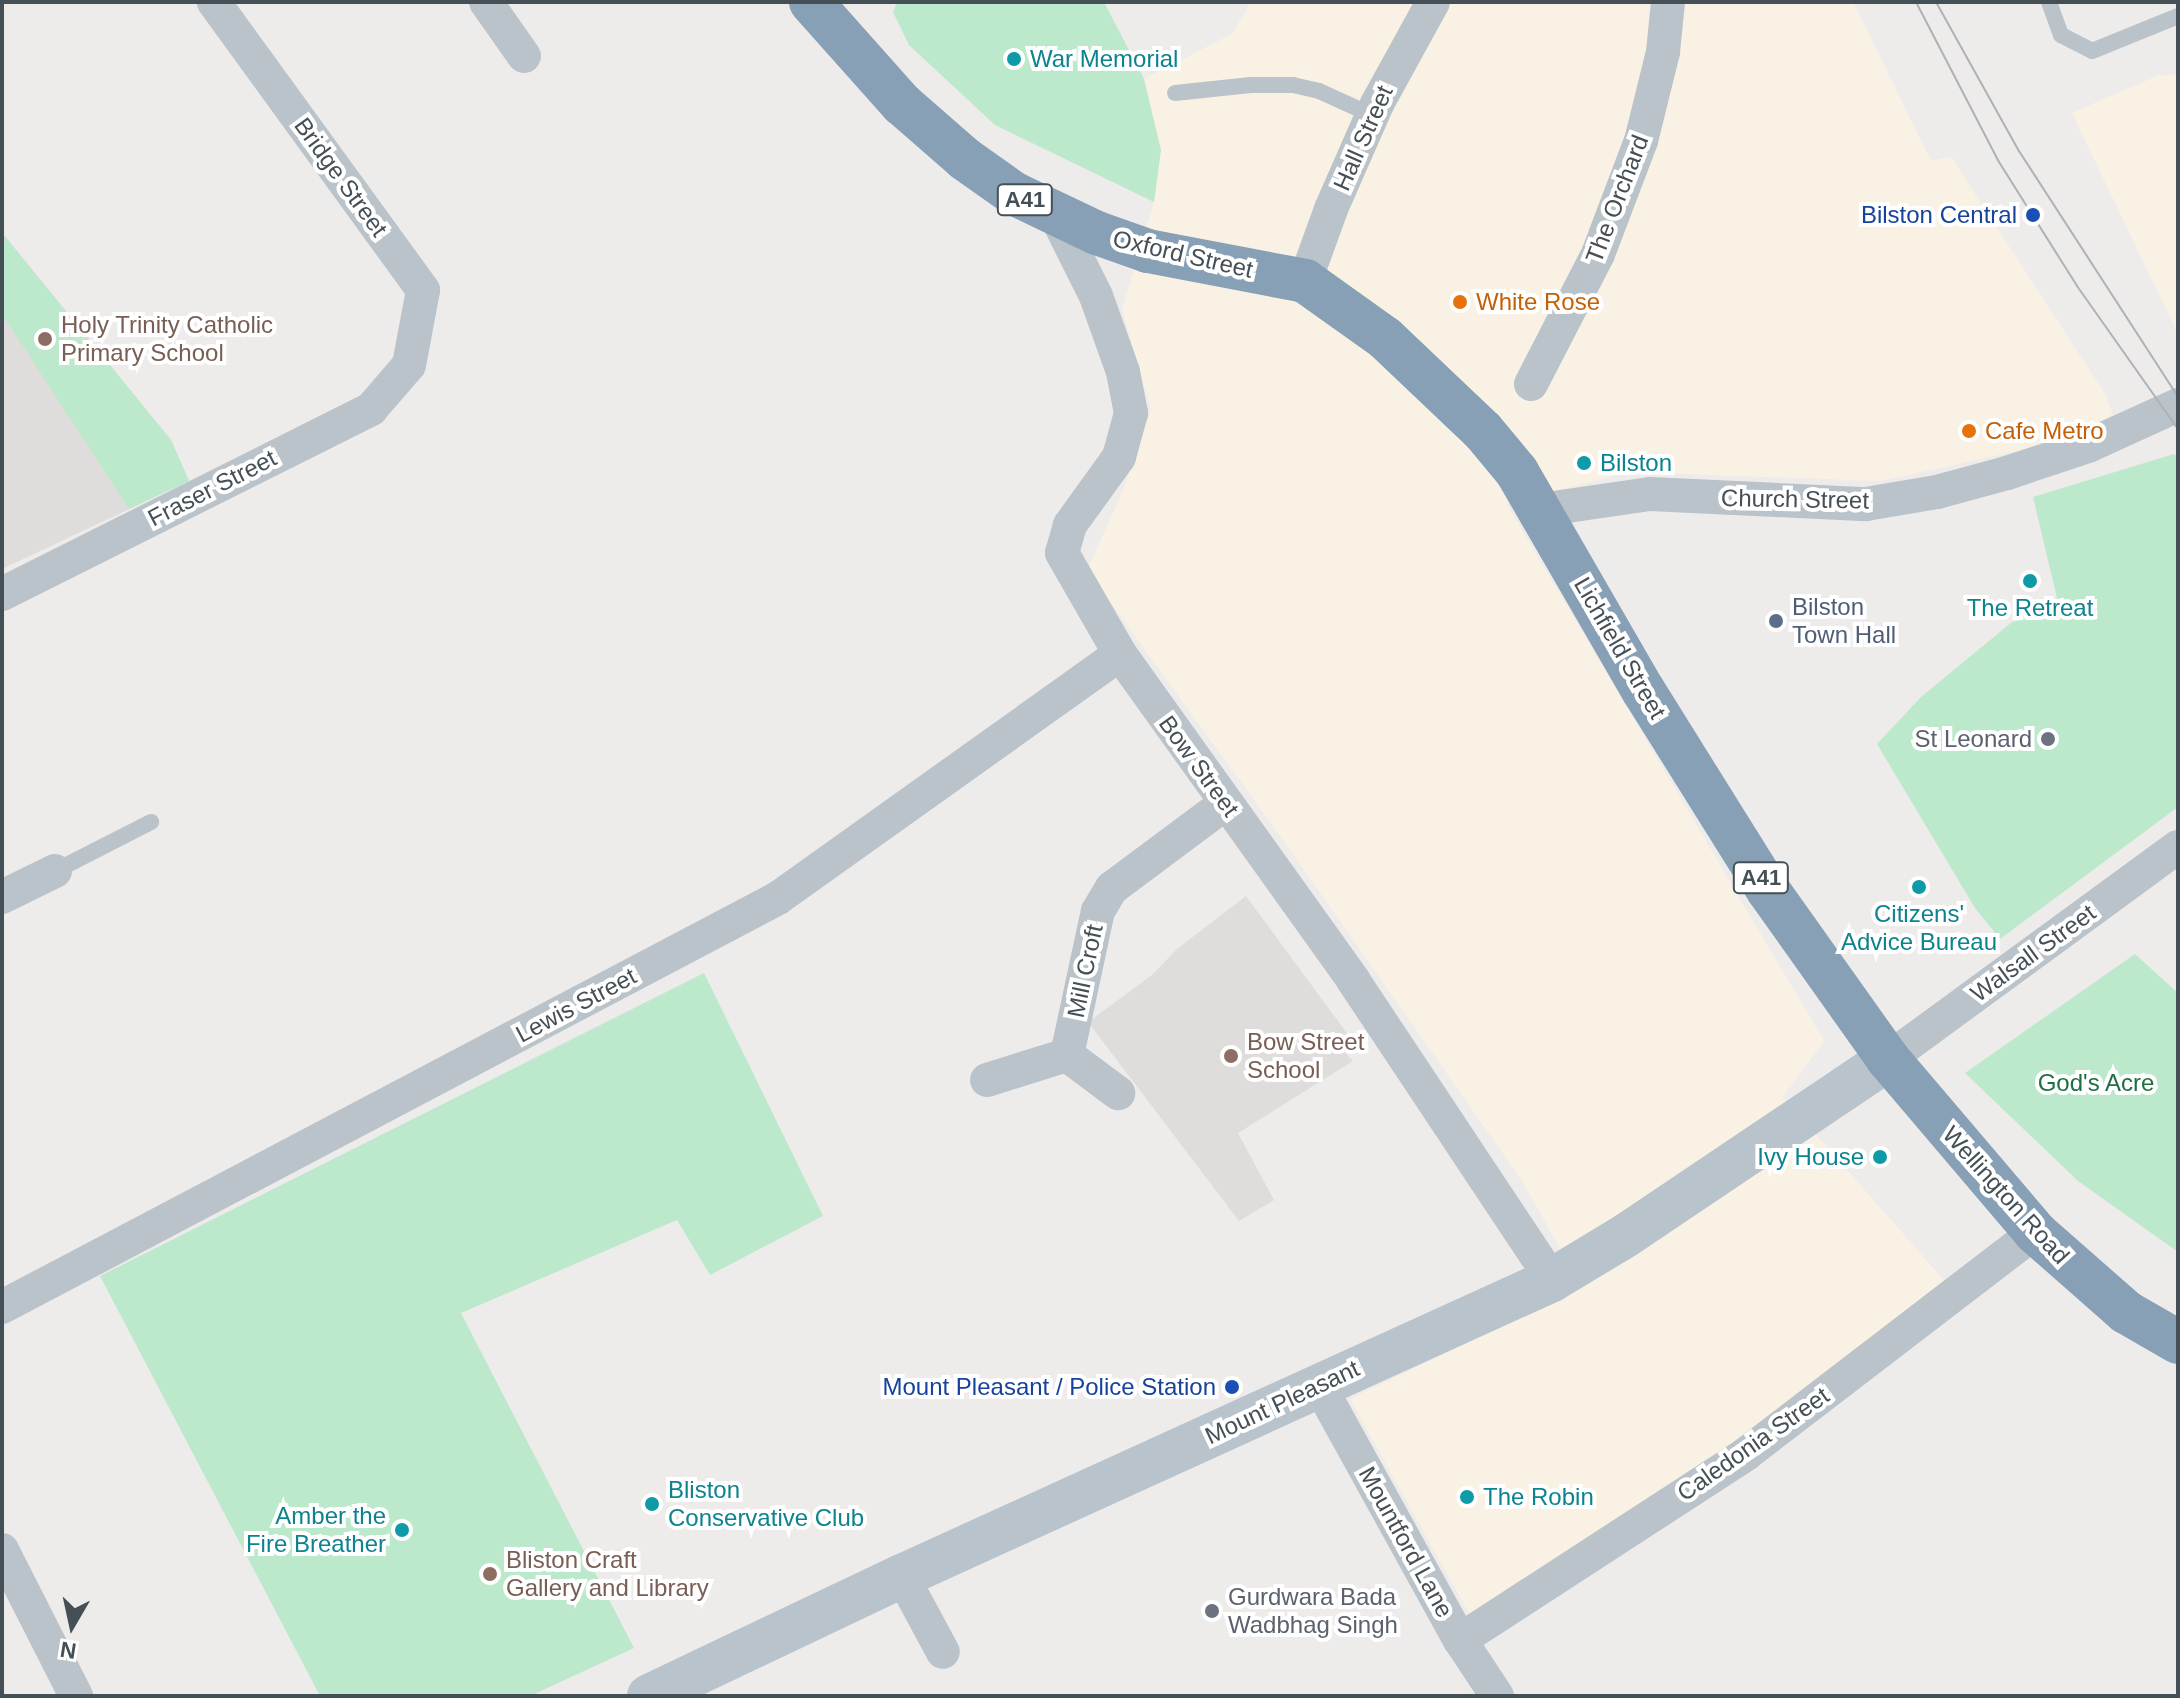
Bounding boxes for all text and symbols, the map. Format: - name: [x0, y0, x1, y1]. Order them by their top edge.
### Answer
- place label: War Memorial: [1030, 45, 1178, 73]
- marker: War Memorial: [1005, 50, 1023, 68]
- street label: Hall Street: [1327, 81, 1399, 195]
- street label: Bridge Street: [288, 112, 394, 242]
- street label: The Orchard: [1579, 131, 1655, 267]
- road number: A41: [995, 182, 1055, 218]
- place label: Bilston Central: [1861, 201, 2017, 229]
- marker: Bilston Central: [2024, 206, 2042, 224]
- street label: Oxford Street: [1110, 224, 1256, 284]
- place label: White Rose: [1476, 288, 1600, 316]
- marker: White Rose: [1451, 293, 1469, 311]
- place label: Holy Trinity Catholic Primary School: [61, 311, 273, 367]
- marker: Holy Trinity Catholic Primary School: [36, 330, 54, 348]
- place label: Cafe Metro: [1985, 417, 2104, 445]
- marker: Cafe Metro: [1960, 422, 1978, 440]
- street label: Fraser Street: [143, 443, 281, 533]
- place label: Bilston: [1600, 449, 1672, 477]
- marker: Bilston: [1575, 454, 1593, 472]
- street label: Church Street: [1721, 483, 1869, 515]
- street label: Lichfield Street: [1568, 572, 1672, 724]
- marker: The Retreat: [2021, 572, 2039, 590]
- place label: Bilston Town Hall: [1792, 593, 1896, 649]
- place label: The Retreat: [1967, 594, 2093, 622]
- marker: Bilston Town Hall: [1767, 612, 1785, 630]
- street label: Bow Street: [1153, 710, 1245, 822]
- place label: St Leonard: [1915, 725, 2032, 753]
- marker: St Leonard: [2039, 730, 2057, 748]
- road number: A41: [1731, 860, 1791, 896]
- marker: Citizens' Advice Bureau: [1910, 878, 1928, 896]
- street label: Walsall Street: [1965, 898, 2101, 1008]
- place label: Citizens' Advice Bureau: [1841, 900, 1997, 956]
- street label: Mill Croft: [1061, 922, 1109, 1020]
- street label: Lewis Street: [511, 961, 641, 1049]
- place label: Bow Street School: [1247, 1028, 1364, 1084]
- marker: Bow Street School: [1222, 1047, 1240, 1065]
- park label: God's Acre: [2037, 1069, 2155, 1097]
- street label: Wellington Road: [1937, 1120, 2075, 1270]
- place label: Ivy House: [1757, 1143, 1864, 1171]
- marker: Ivy House: [1871, 1148, 1889, 1166]
- street label: Mount Pleasant: [1200, 1354, 1364, 1450]
- place label: Mount Pleasant / Police Station: [882, 1373, 1216, 1401]
- marker: Mount Pleasant / Police Station: [1223, 1378, 1241, 1396]
- street label: Caledonia Street: [1672, 1381, 1834, 1507]
- street label: Mountford Lane: [1353, 1461, 1459, 1623]
- place label: Bliston Conservative Club: [668, 1476, 864, 1532]
- place label: The Robin: [1483, 1483, 1594, 1511]
- marker: The Robin: [1458, 1488, 1476, 1506]
- marker: Bliston Conservative Club: [643, 1495, 661, 1513]
- place label: Amber the Fire Breather: [246, 1502, 386, 1558]
- marker: Amber the Fire Breather: [393, 1521, 411, 1539]
- place label: Bliston Craft Gallery and Library: [506, 1546, 709, 1602]
- marker: Bliston Craft Gallery and Library: [481, 1565, 499, 1583]
- place label: Gurdwara Bada Wadbhag Singh: [1228, 1583, 1398, 1639]
- north arrow: [32, 1586, 112, 1666]
- marker: Gurdwara Bada Wadbhag Singh: [1203, 1602, 1221, 1620]
- text: N: [58, 1637, 78, 1664]

